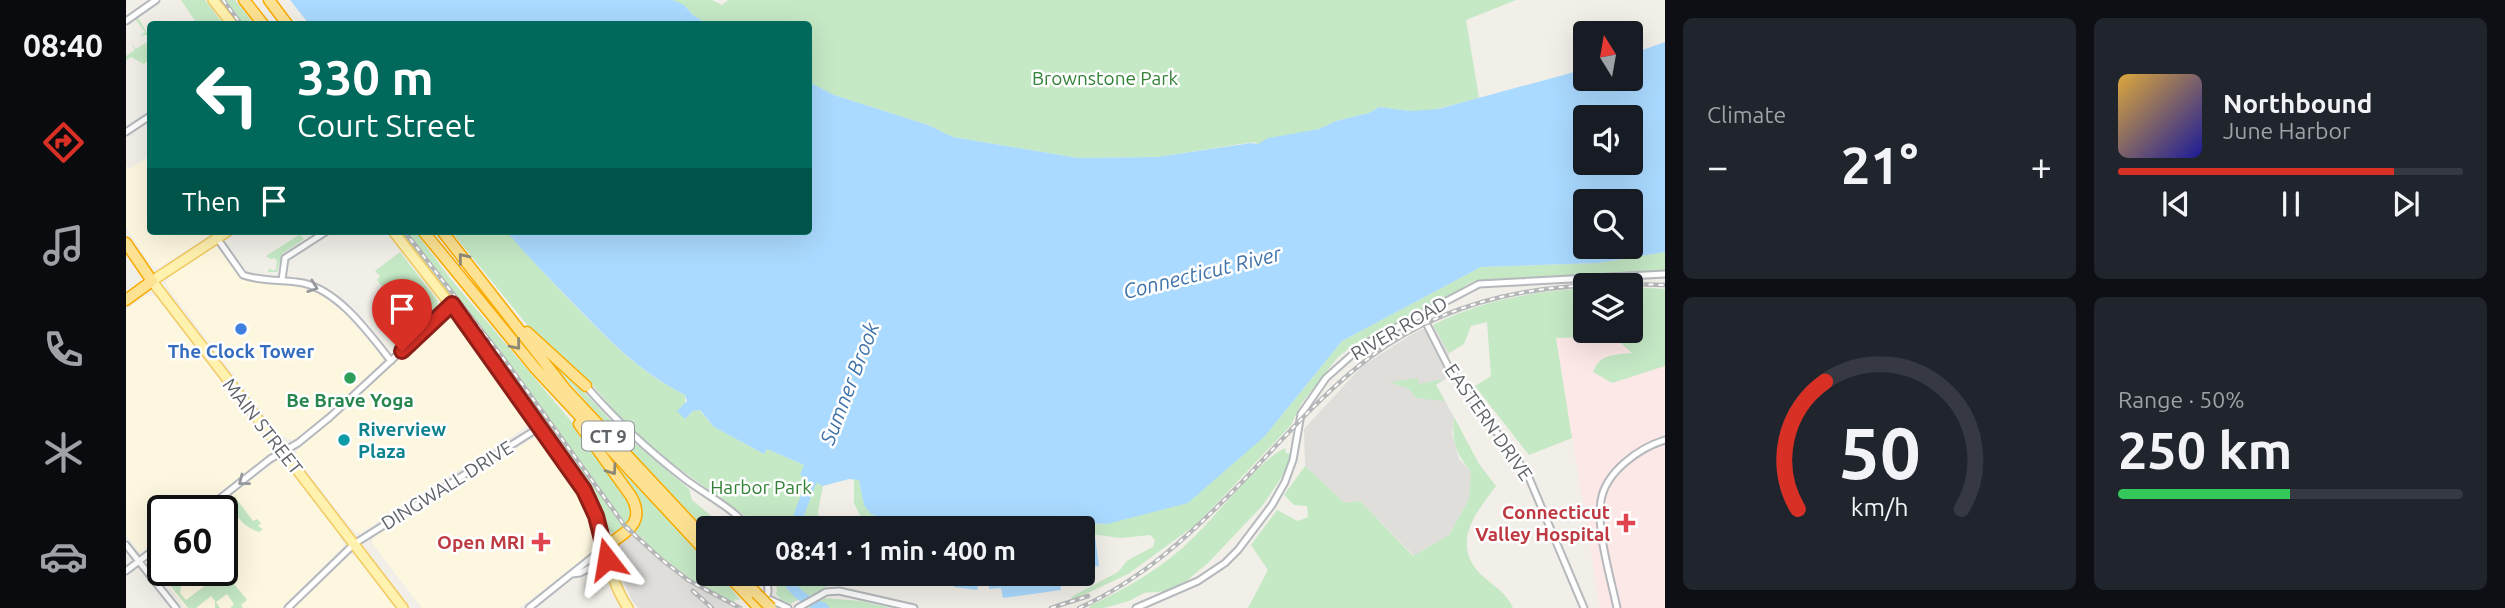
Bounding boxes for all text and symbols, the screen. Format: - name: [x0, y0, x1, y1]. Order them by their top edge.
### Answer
- north arrow: [1573, 21, 1643, 91]
- map controls: [1573, 21, 1643, 343]
- text: 08:40: [23, 27, 103, 63]
- icon: left: [182, 49, 273, 140]
- text: 330 m: [297, 49, 434, 104]
- park label: Brownstone Park: [1032, 67, 1178, 89]
- text: Northbound: [2223, 89, 2372, 118]
- text: Climate: [1707, 102, 1786, 127]
- button: sound: [1573, 105, 1643, 175]
- text: Court Street: [297, 107, 475, 143]
- icon: directions: [39, 118, 88, 167]
- text: June Harbor: [2223, 118, 2351, 143]
- text: 21°: [1841, 136, 1918, 194]
- text: −: [1707, 145, 1728, 187]
- text: +: [2031, 145, 2052, 187]
- icon: arrive: [255, 182, 293, 220]
- icon: previous: [2157, 185, 2195, 223]
- icon: pause: [2272, 185, 2310, 223]
- icon: next: [2387, 185, 2425, 223]
- text: Then: [182, 187, 241, 216]
- button: search: [1573, 189, 1643, 259]
- icon: music: [39, 221, 88, 270]
- water label: Connecticut River: [1121, 241, 1284, 303]
- one-way arrow: [459, 253, 471, 266]
- button: layers: [1573, 273, 1643, 343]
- one-way arrow: [307, 279, 319, 293]
- pin: [372, 279, 432, 351]
- icon: arrive: [383, 290, 421, 328]
- street label: RIVER ROAD: [1347, 292, 1451, 364]
- water label: Sumner Brook: [814, 318, 883, 449]
- marker: The Clock Tower: [233, 321, 249, 337]
- icon: phone: [39, 325, 88, 374]
- one-way arrow: [508, 336, 520, 349]
- place label: The Clock Tower: [168, 340, 314, 362]
- street label: EASTERN DRIVE: [1441, 359, 1537, 485]
- marker: Be Brave Yoga: [342, 370, 358, 386]
- street label: MAIN STREET: [219, 374, 308, 479]
- text: Range · 50%: [2118, 387, 2245, 412]
- place label: Be Brave Yoga: [286, 389, 414, 411]
- text: 50: [1838, 412, 1921, 494]
- place label: Riverview Plaza: [358, 418, 446, 462]
- text: 250 km: [2118, 421, 2292, 479]
- road number: CT 9: [582, 422, 634, 450]
- icon: climate: [39, 428, 88, 477]
- marker: Riverview Plaza: [336, 432, 352, 448]
- street label: DINGWALL DRIVE: [377, 436, 517, 534]
- one-way arrow: [604, 462, 617, 475]
- one-way arrow: [238, 472, 251, 485]
- park label: Harbor Park: [710, 476, 812, 498]
- text: km/h: [1851, 493, 1908, 521]
- speed limit sign: 60: [147, 495, 238, 586]
- place label: Connecticut Valley Hospital: [1475, 501, 1610, 545]
- marker: Connecticut Valley Hospital: [1616, 513, 1636, 533]
- position arrow: [570, 522, 644, 596]
- place label: Open MRI: [437, 531, 525, 553]
- icon: car: [39, 532, 88, 581]
- marker: Open MRI: [531, 532, 551, 552]
- text: 08:41 · 1 min · 400 m: [775, 536, 1016, 565]

